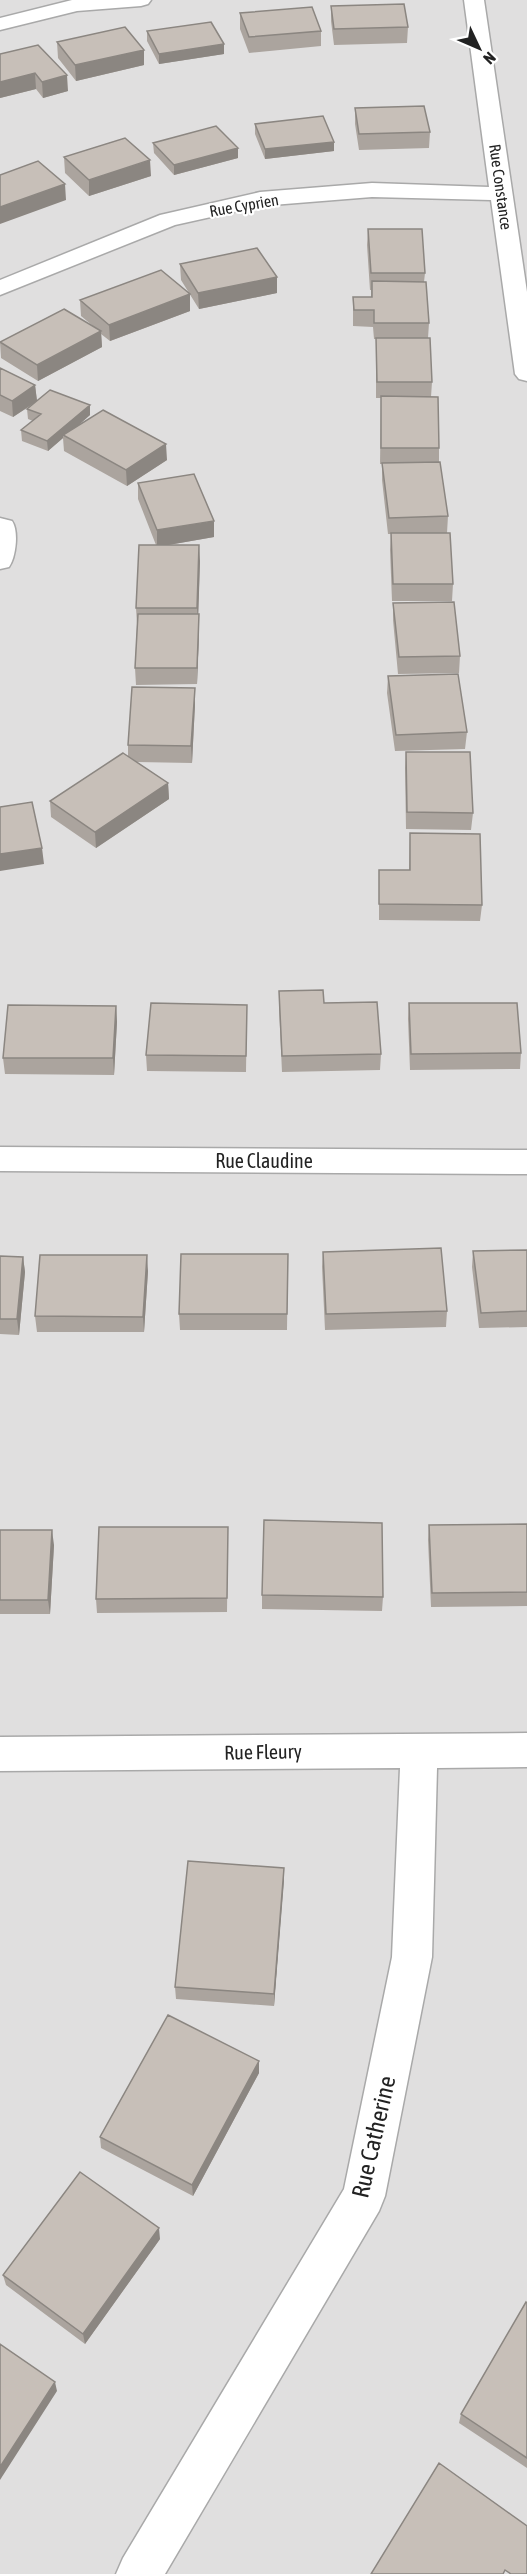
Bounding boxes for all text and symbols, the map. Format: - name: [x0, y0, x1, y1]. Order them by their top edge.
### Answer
- north arrow: [449, 18, 509, 78]
- text: N: [480, 49, 500, 68]
- street label: Rue Constance: [486, 143, 516, 231]
- street label: Rue Cyprien: [208, 190, 280, 221]
- street label: Rue Claudine: [215, 1149, 313, 1172]
- street label: Rue Fleury: [224, 1739, 302, 1764]
- street label: Rue Catherine: [346, 2073, 401, 2200]

